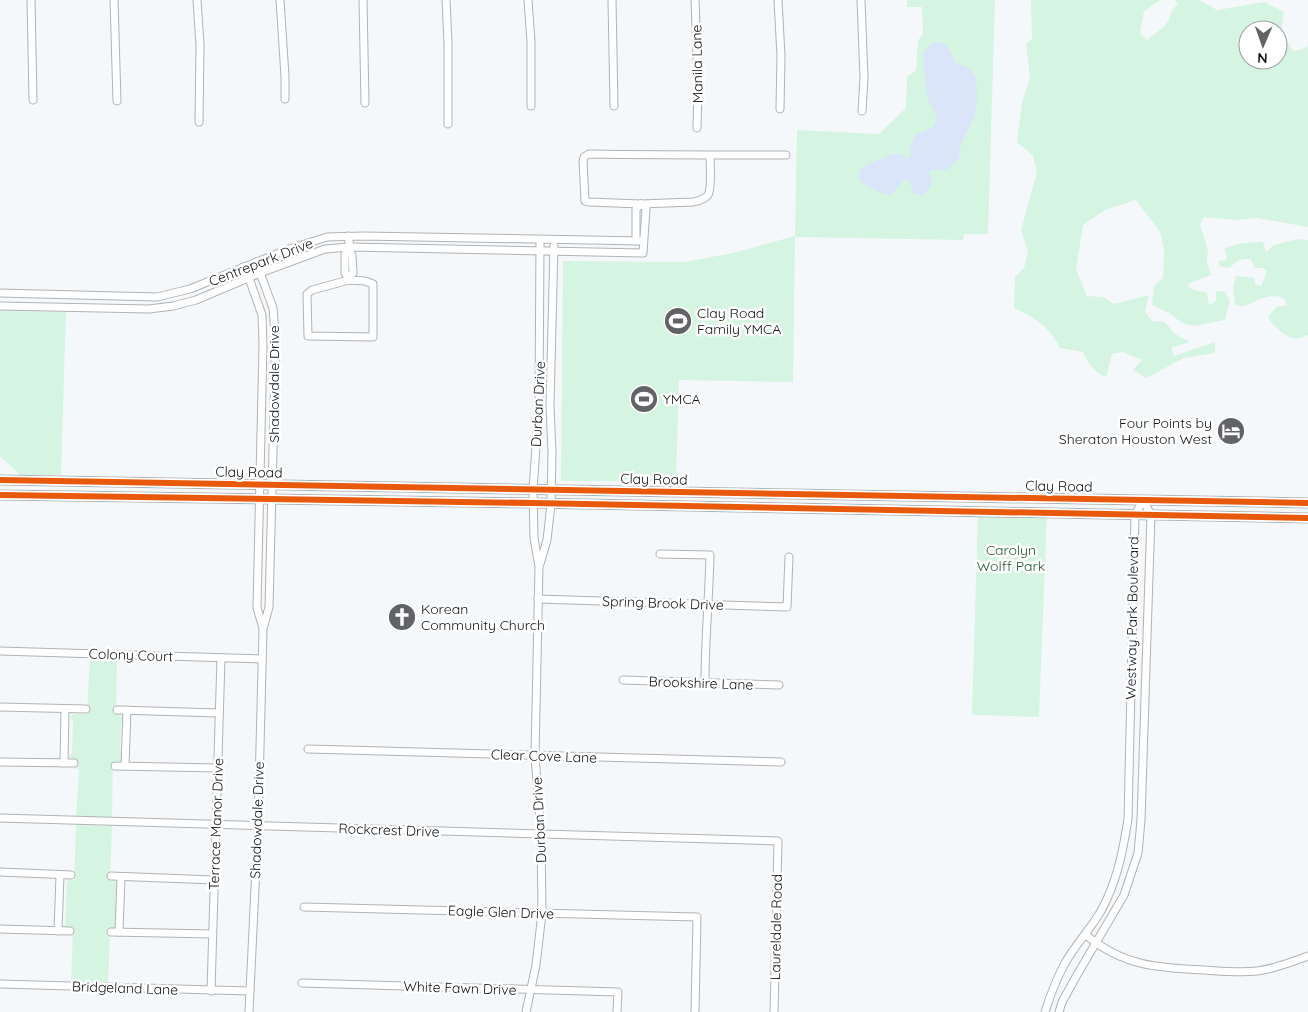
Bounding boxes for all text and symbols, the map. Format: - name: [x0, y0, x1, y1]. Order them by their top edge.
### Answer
- north arrow: [1238, 20, 1288, 70]
- street label: Manila Lane: [687, 24, 707, 103]
- text: N: [1257, 49, 1268, 67]
- street label: Centrepark Drive: [206, 234, 316, 290]
- place label: Clay Road Family YMCA: [697, 304, 781, 338]
- sports icon: Clay Road Family YMCA: [663, 306, 693, 336]
- street label: Shadowdale Drive: [265, 325, 283, 443]
- street label: Durban Drive: [527, 361, 549, 447]
- sports icon: YMCA: [629, 384, 659, 414]
- place label: YMCA: [663, 390, 701, 408]
- place label: Four Points by Sheraton Houston West: [1059, 414, 1212, 448]
- hotel icon: Four Points by Sheraton Houston West: [1216, 416, 1246, 446]
- street label: Clay Road: [215, 462, 283, 482]
- street label: Clay Road: [620, 469, 688, 489]
- street label: Clay Road: [1025, 476, 1093, 496]
- street label: Westway Park Boulevard: [1122, 536, 1142, 700]
- park label: Carolyn Wolff Park: [977, 541, 1045, 575]
- street label: Spring Brook Drive: [602, 592, 724, 614]
- place label: Korean Community Church: [421, 600, 545, 634]
- church icon: Korean Community Church: [387, 602, 417, 632]
- street label: Colony Court: [88, 645, 174, 665]
- street label: Brookshire Lane: [648, 672, 754, 694]
- street label: Clear Cove Lane: [491, 745, 598, 767]
- street label: Terrace Manor Drive: [205, 757, 227, 890]
- street label: Shadowdale Drive: [246, 761, 268, 879]
- street label: Durban Drive: [528, 777, 550, 863]
- street label: Rockcrest Drive: [338, 819, 440, 841]
- street label: Laureldale Road: [766, 874, 786, 980]
- street label: Eagle Glen Drive: [448, 901, 555, 923]
- street label: Bridgeland Lane: [72, 977, 179, 999]
- street label: White Fawn Drive: [403, 977, 517, 999]

